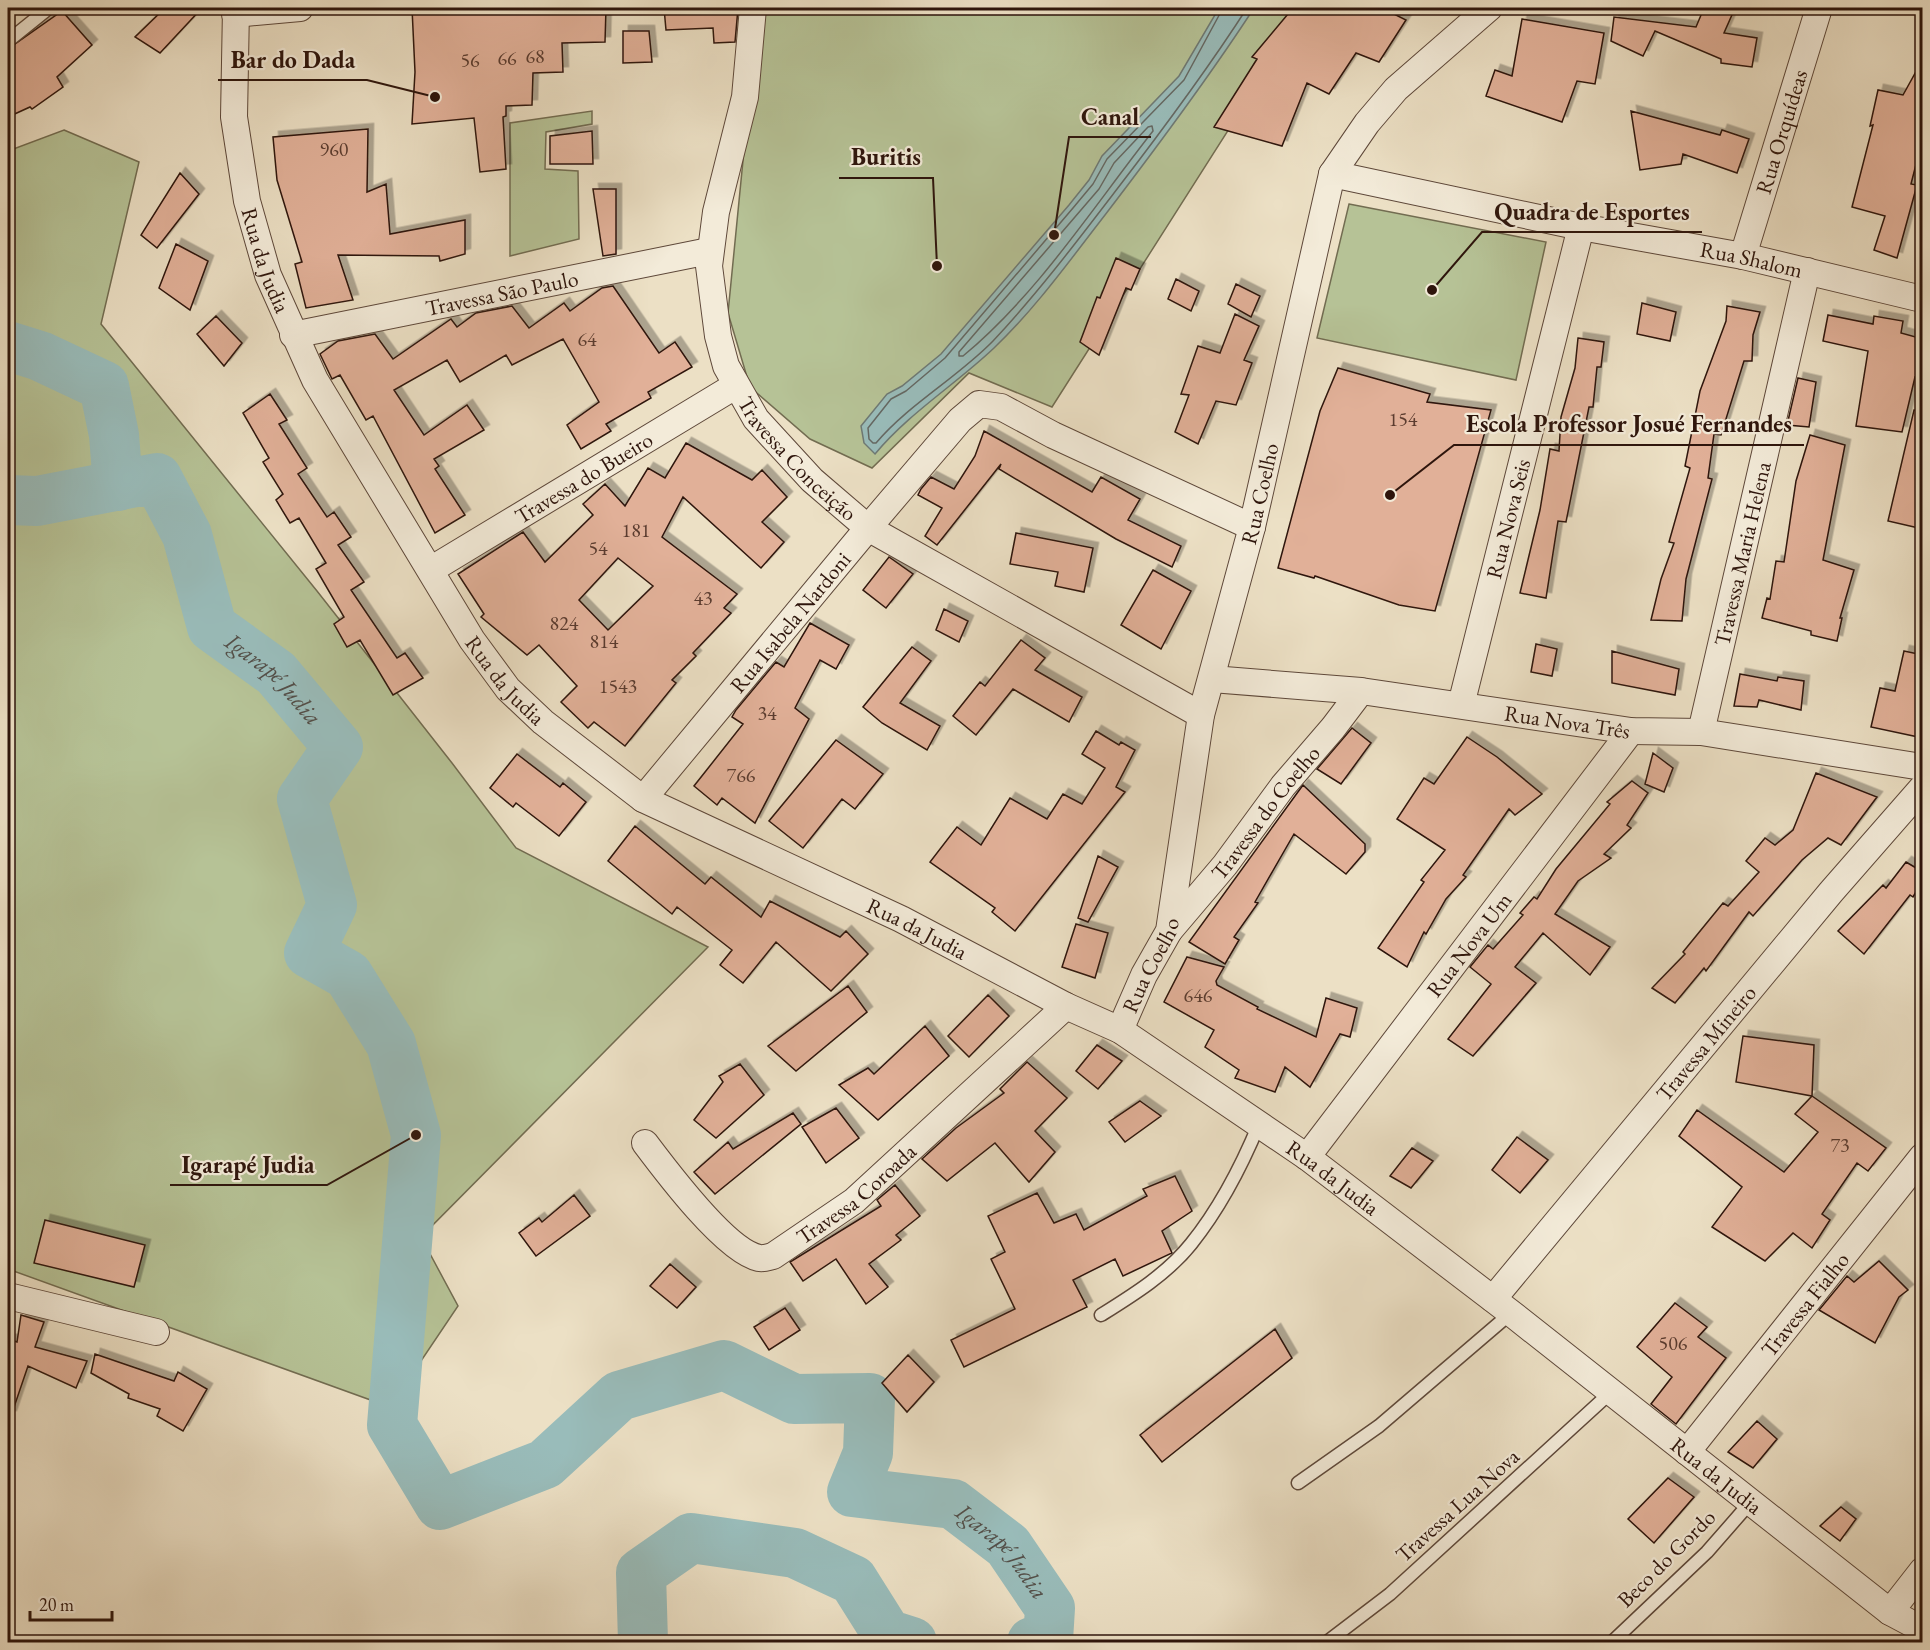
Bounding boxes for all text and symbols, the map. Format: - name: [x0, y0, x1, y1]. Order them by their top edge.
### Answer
- callout: Bar do Dada: [218, 38, 367, 80]
- house number: 68: [525, 43, 545, 69]
- text: Bar do Dada: [231, 44, 356, 75]
- house number: 66: [497, 45, 517, 71]
- house number: 56: [460, 47, 480, 73]
- street label: Rua Orquídeas: [1749, 66, 1814, 198]
- callout: Canal: [1069, 95, 1151, 137]
- text: Canal: [1081, 101, 1139, 132]
- house number: 960: [320, 136, 349, 162]
- callout: Buritis: [839, 136, 933, 178]
- text: Buritis: [851, 141, 921, 172]
- callout: Quadra de Esportes: [1482, 190, 1702, 232]
- text: Quadra de Esportes: [1494, 196, 1690, 227]
- street label: Rua da Judia: [235, 204, 297, 318]
- street label: Rua Shalom: [1698, 235, 1806, 285]
- street label: Travessa São Paulo: [423, 264, 581, 323]
- house number: 64: [577, 326, 597, 352]
- street label: Travessa Conceição: [731, 391, 863, 528]
- callout: Escola Professor Josué Fernandes: [1454, 403, 1804, 445]
- house number: 154: [1389, 406, 1418, 432]
- text: Escola Professor Josué Fernandes: [1466, 408, 1792, 439]
- street label: Travessa do Bueiro: [509, 425, 658, 531]
- street label: Rua Coelho: [1234, 440, 1286, 548]
- street label: Rua Nova Seis: [1479, 456, 1537, 582]
- street label: Travessa Maria Helena: [1707, 459, 1778, 649]
- house number: 181: [622, 517, 650, 543]
- house number: 54: [588, 535, 608, 561]
- street label: Rua Isabela Nardoni: [723, 546, 857, 699]
- house number: 43: [693, 585, 713, 611]
- house number: 824: [550, 610, 579, 636]
- water label: Igarapé Judia: [218, 625, 329, 731]
- house number: 814: [590, 628, 619, 654]
- street label: Rua da Judia: [459, 630, 551, 732]
- house number: 1543: [599, 673, 637, 699]
- street label: Rua Nova Três: [1502, 698, 1632, 746]
- house number: 34: [757, 700, 777, 726]
- street label: Travessa do Coelho: [1205, 739, 1327, 886]
- house number: 766: [727, 762, 756, 788]
- street label: Rua Nova Um: [1420, 887, 1518, 1003]
- street label: Rua da Judia: [862, 891, 973, 967]
- street label: Rua Coelho: [1115, 916, 1186, 1017]
- street label: Travessa Mineiro: [1649, 979, 1763, 1107]
- house number: 646: [1184, 982, 1213, 1008]
- house number: 73: [1830, 1132, 1850, 1158]
- street label: Rua da Judia: [1281, 1133, 1385, 1222]
- street label: Travessa Coroada: [791, 1137, 923, 1251]
- callout: Igarapé Judia: [170, 1143, 327, 1185]
- text: Igarapé Judia: [182, 1149, 315, 1181]
- street label: Travessa Fialho: [1754, 1246, 1856, 1363]
- house number: 506: [1659, 1330, 1688, 1356]
- street label: Rua da Judia: [1665, 1431, 1769, 1521]
- street label: Travessa Lua Nova: [1389, 1442, 1526, 1569]
- water label: Igarapé Judia: [949, 1495, 1056, 1605]
- street label: Beco do Gordo: [1611, 1503, 1722, 1614]
- scale bar: [30, 1584, 112, 1622]
- text: 20 m: [39, 1593, 74, 1616]

